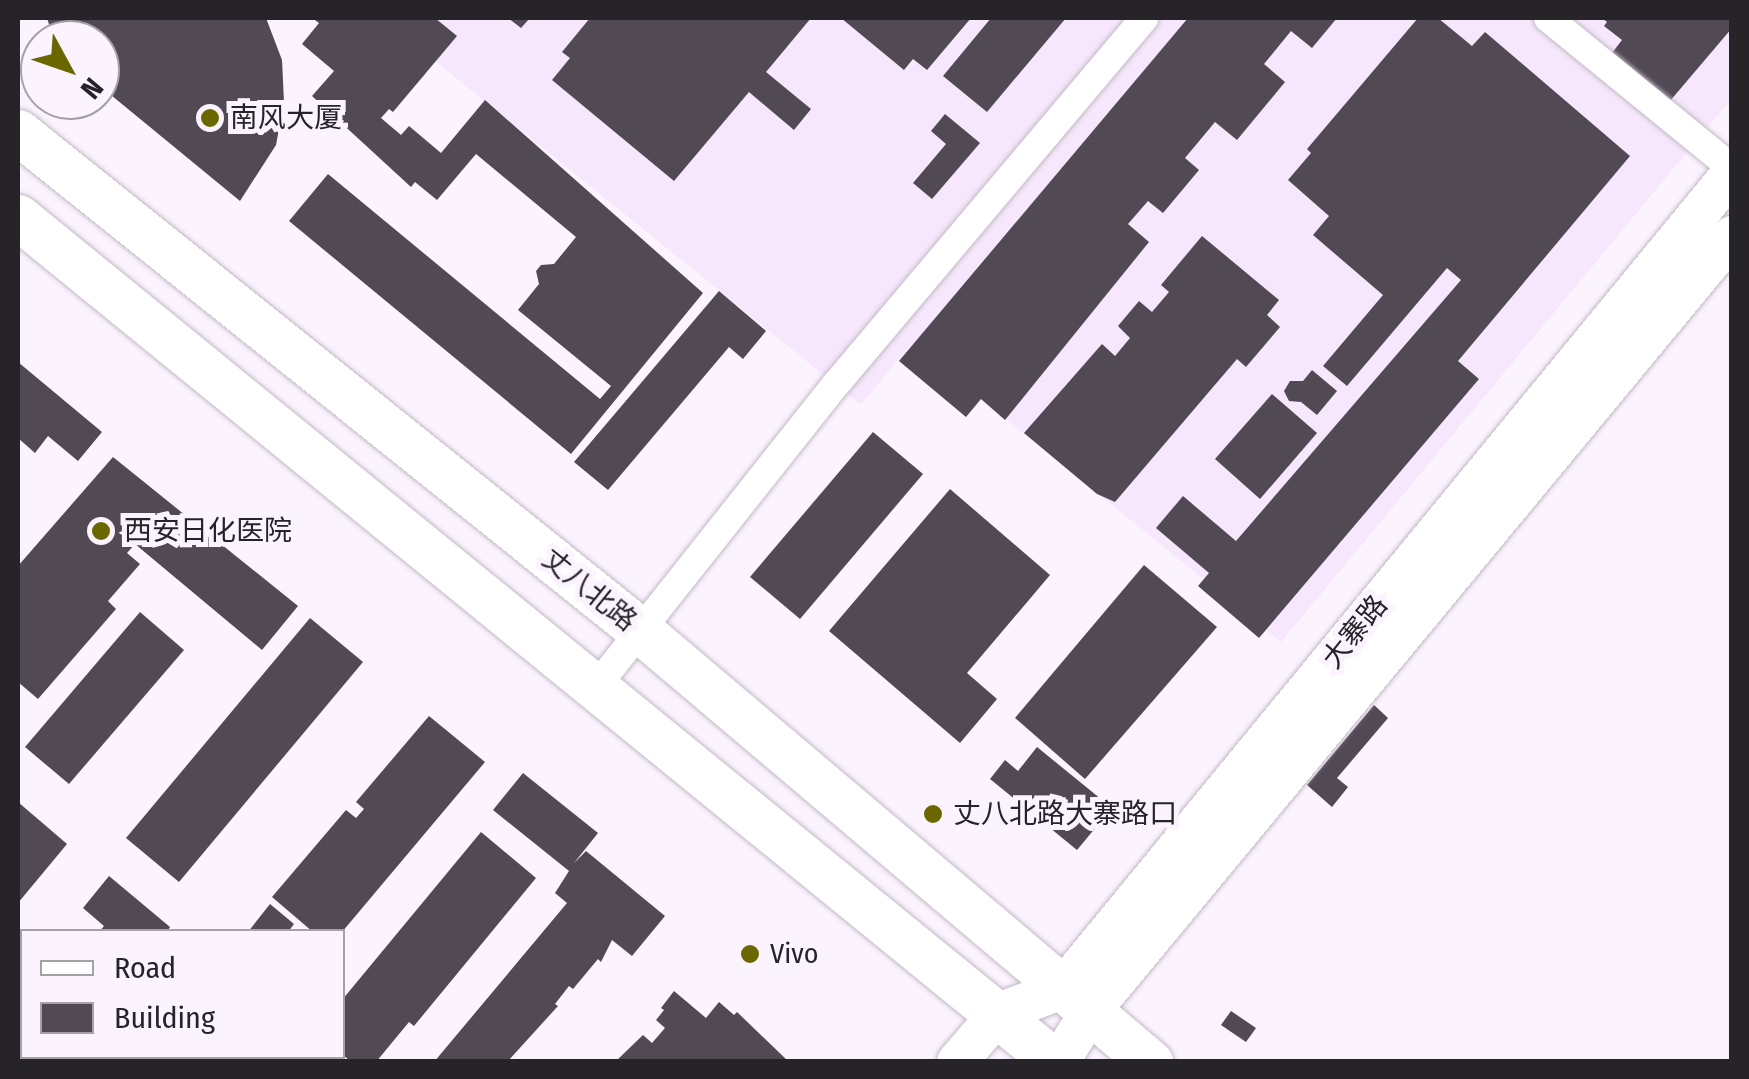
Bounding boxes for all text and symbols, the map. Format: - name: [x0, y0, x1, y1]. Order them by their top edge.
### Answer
- north arrow: [20, 20, 120, 120]
- text: N: [74, 71, 110, 105]
- place label: 南风大厦: [230, 101, 342, 135]
- marker: 南风大厦: [199, 107, 221, 129]
- place label: 西安日化医院: [124, 514, 292, 548]
- marker: 西安日化医院: [88, 518, 114, 544]
- street label: 丈八北路: [535, 542, 643, 638]
- street label: 大寨路: [1316, 589, 1394, 675]
- place label: 丈八北路大寨路口: [953, 797, 1177, 831]
- marker: 丈八北路大寨路口: [922, 803, 944, 825]
- legend: [20, 929, 345, 1059]
- place label: Vivo: [770, 937, 818, 971]
- marker: Vivo: [739, 943, 761, 965]
- text: Road: [114, 950, 176, 986]
- text: Building: [114, 1000, 215, 1036]

